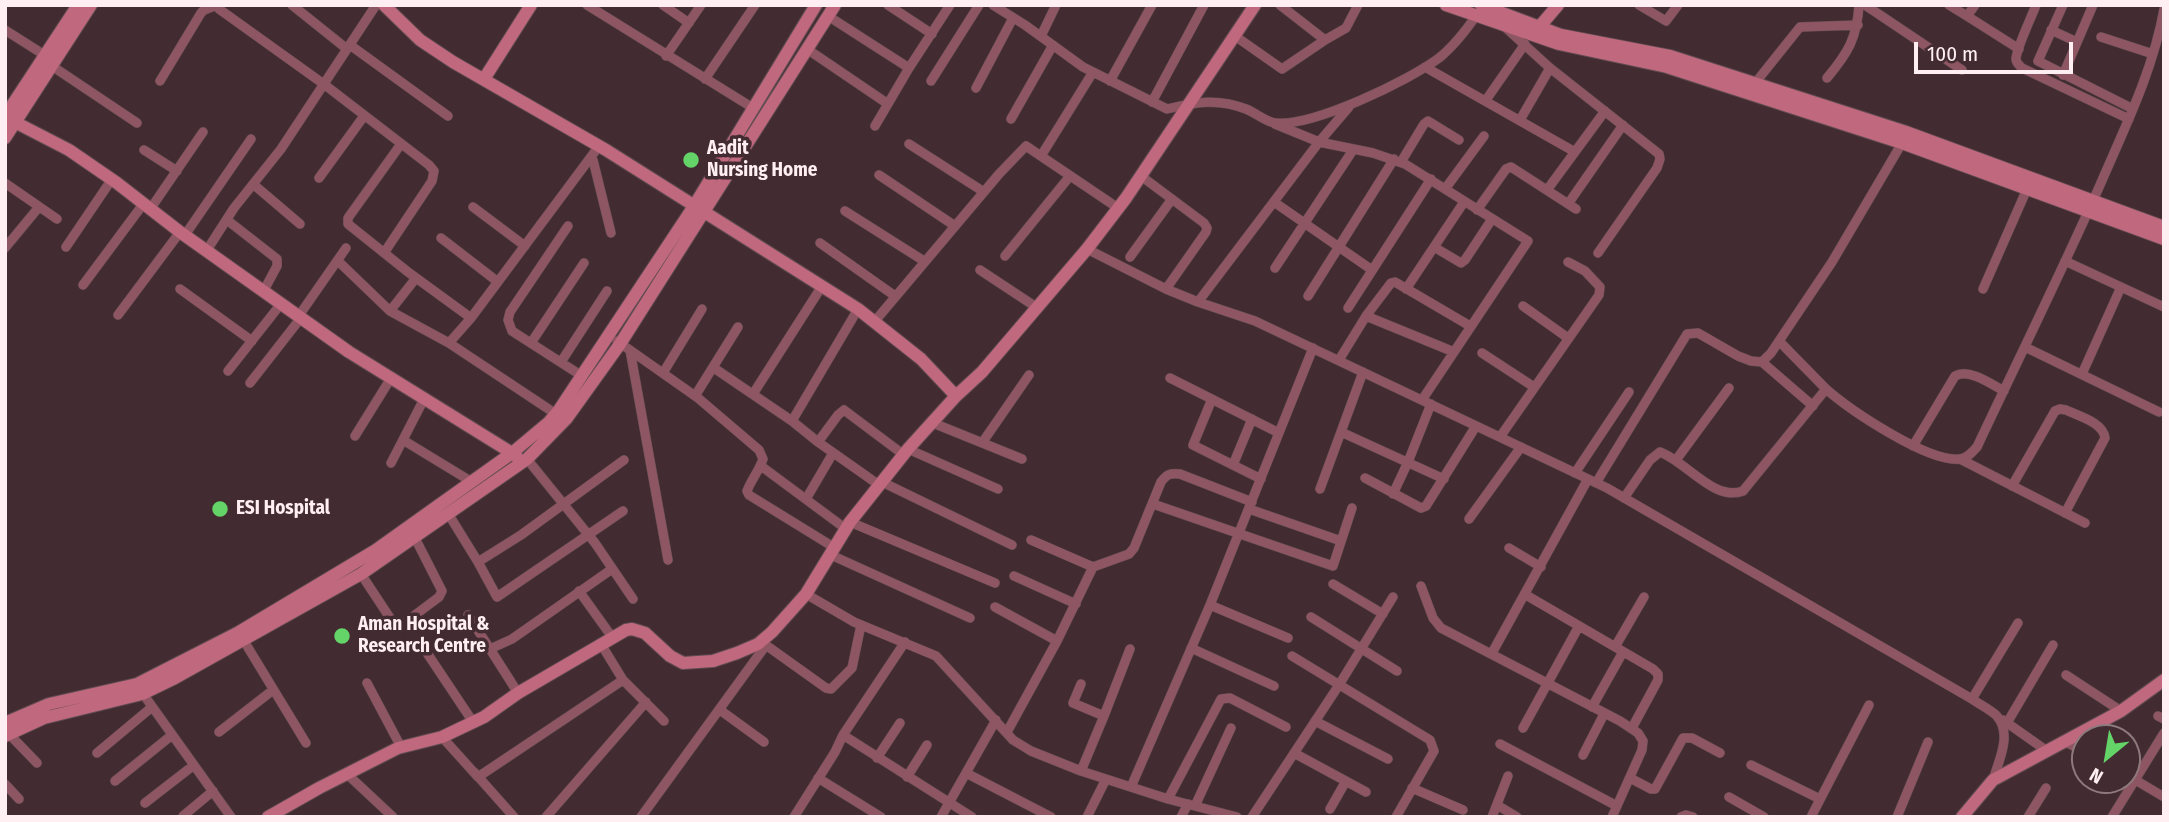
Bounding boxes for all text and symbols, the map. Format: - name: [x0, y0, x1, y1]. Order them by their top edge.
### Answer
- scale bar: [1917, 28, 2076, 72]
- text: 100 m: [1927, 41, 1978, 67]
- place label: Aadit Nursing Home: [707, 138, 817, 182]
- marker: Aadit Nursing Home: [681, 150, 701, 170]
- place label: ESI Hospital: [236, 498, 330, 520]
- marker: ESI Hospital: [210, 499, 230, 519]
- place label: Aman Hospital & Research Centre: [358, 614, 489, 658]
- marker: Aman Hospital & Research Centre: [332, 626, 352, 646]
- north arrow: [2071, 724, 2141, 794]
- text: N: [2086, 763, 2107, 789]

